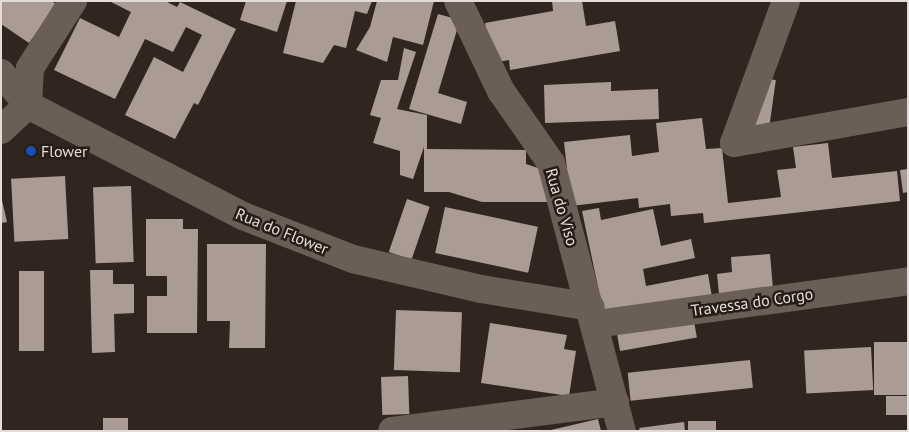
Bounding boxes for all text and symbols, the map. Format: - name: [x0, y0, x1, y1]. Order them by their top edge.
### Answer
- place label: Flower: [41, 141, 87, 161]
- marker: Flower: [25, 145, 37, 157]
- street label: Rua do Viso: [542, 166, 582, 248]
- street label: Rua do Flower: [233, 204, 331, 258]
- street label: Travessa do Corgo: [690, 284, 814, 320]

